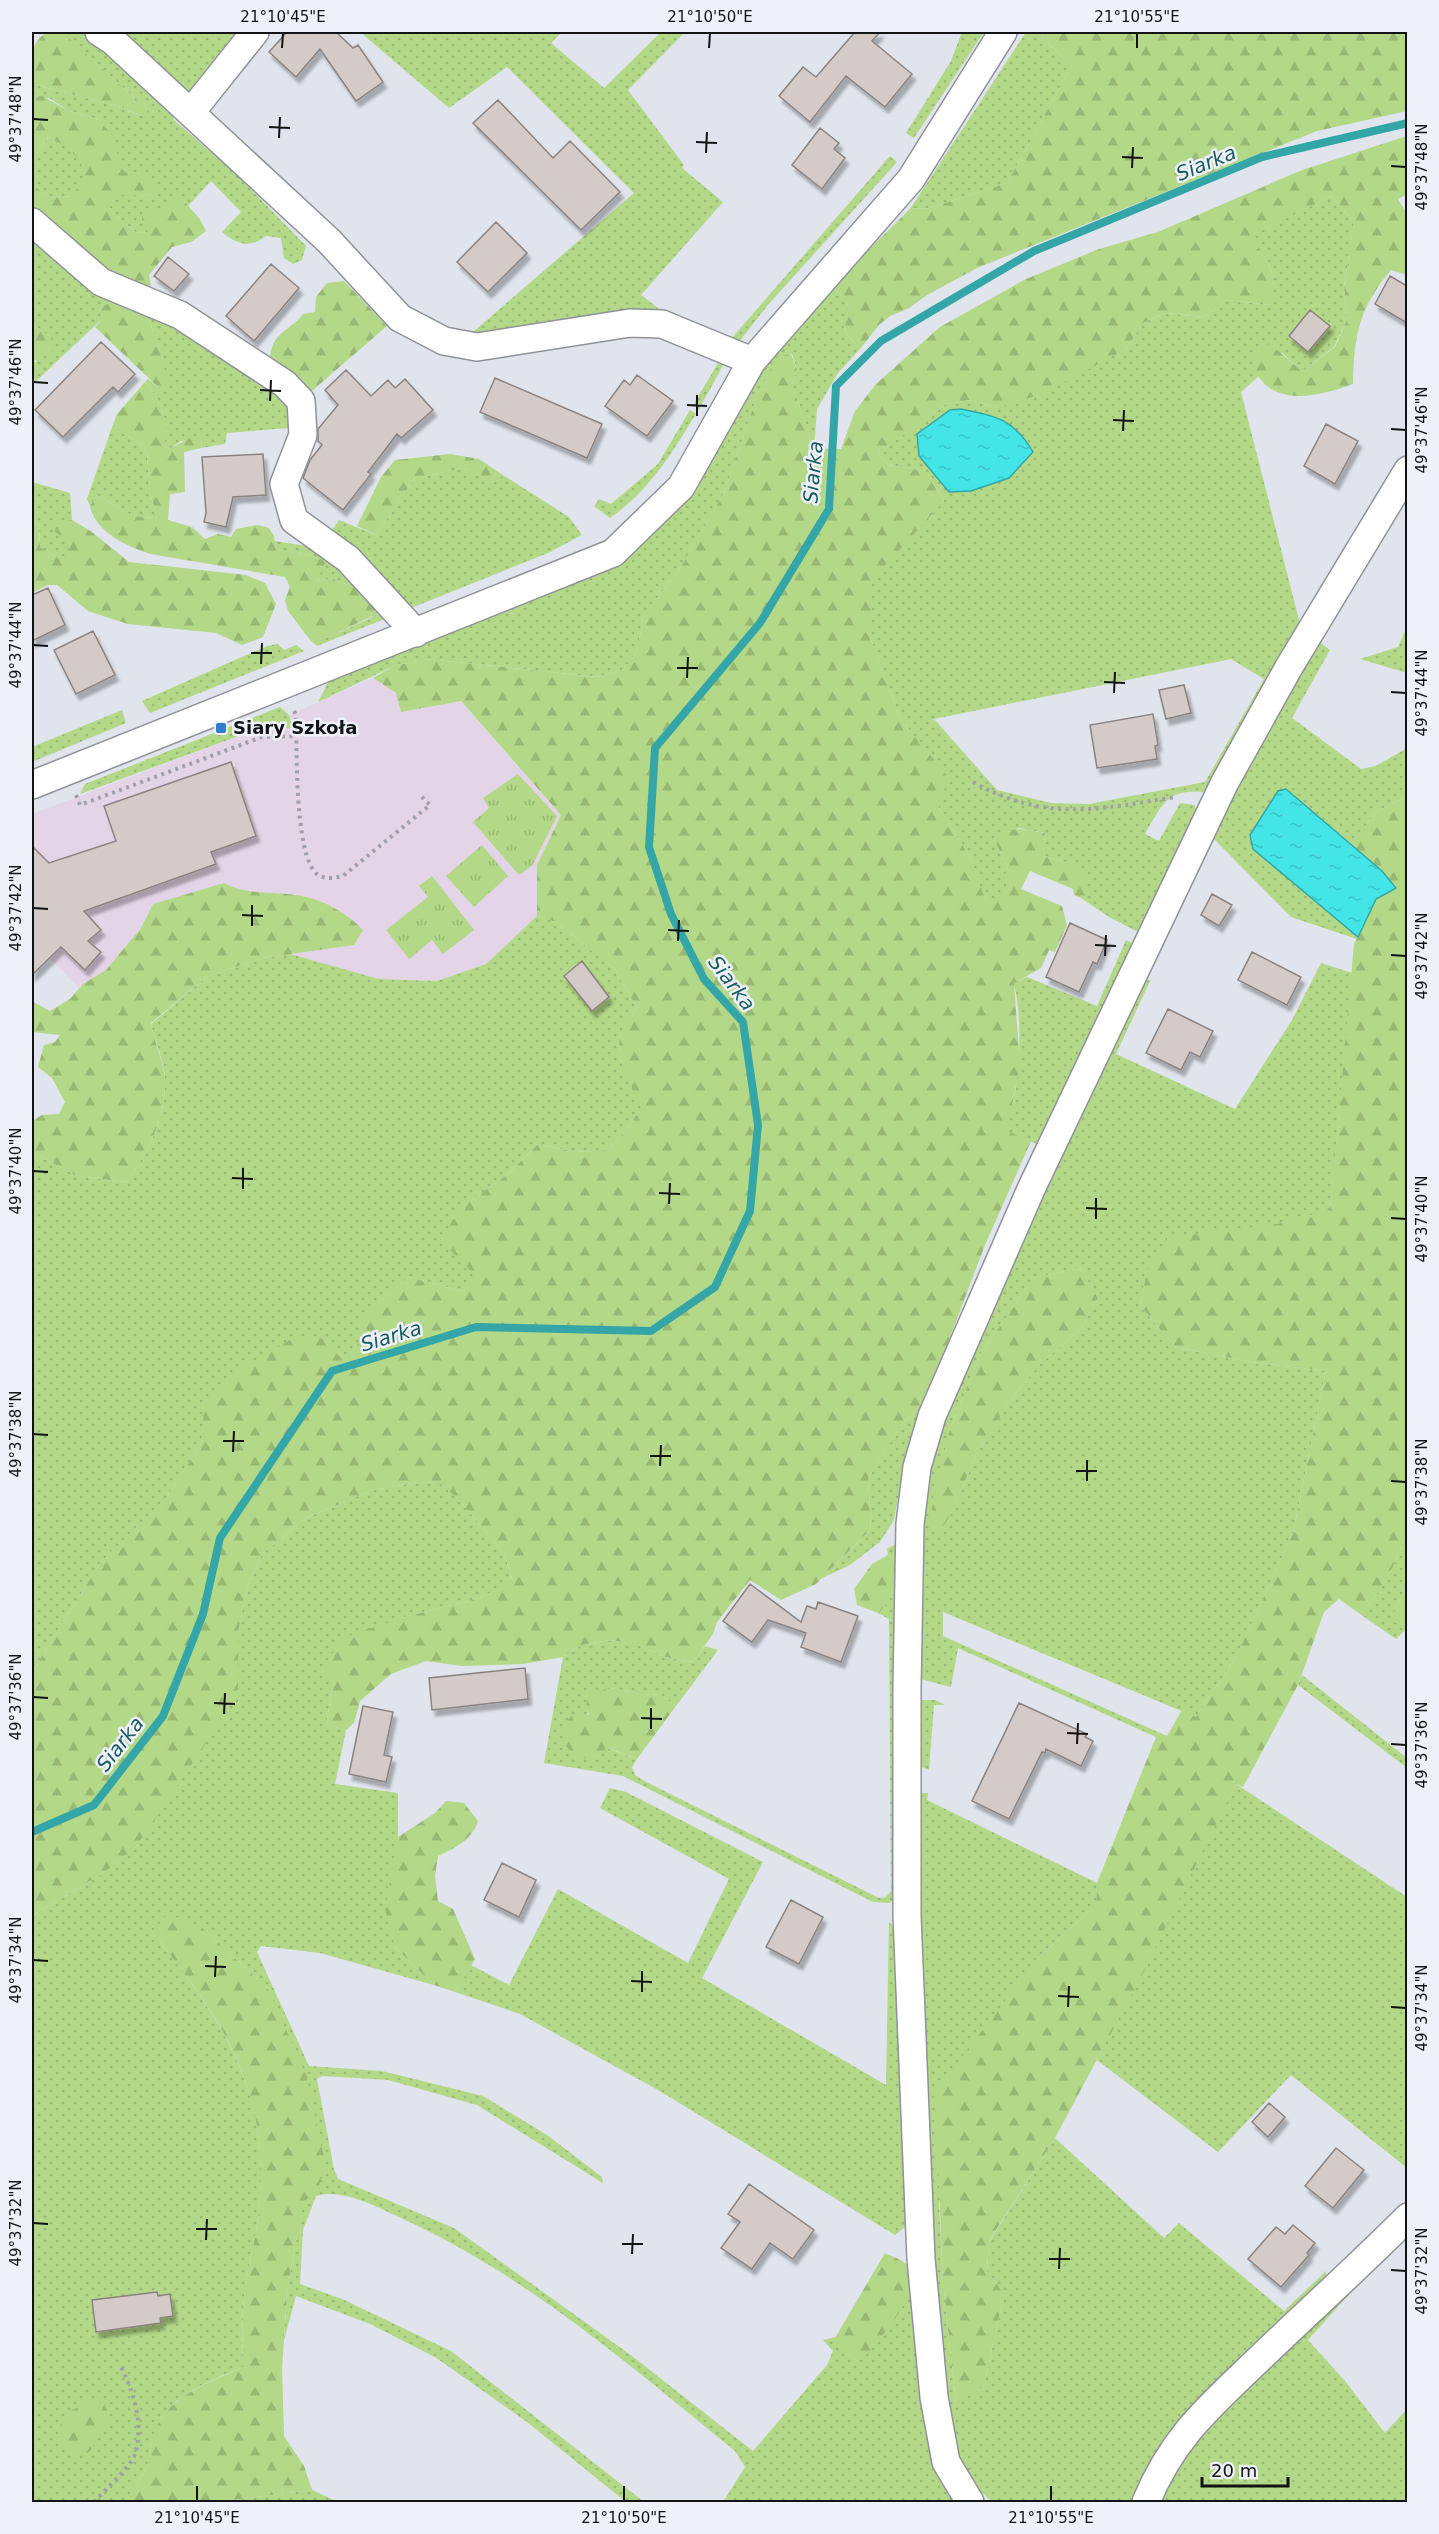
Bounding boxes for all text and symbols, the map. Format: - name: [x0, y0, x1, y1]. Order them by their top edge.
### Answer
- text: 21°10'45"E: [240, 8, 326, 26]
- text: 21°10'50"E: [667, 8, 753, 26]
- text: 21°10'55"E: [1094, 8, 1180, 26]
- text: 49°37'48"N: [7, 75, 25, 163]
- text: 49°37'48"N: [1413, 123, 1431, 211]
- water label: Siarka: [1172, 140, 1240, 186]
- text: 49°37'46"N: [7, 338, 25, 426]
- text: 49°37'46"N: [1413, 386, 1431, 474]
- water label: Siarka: [798, 440, 828, 504]
- text: 49°37'44"N: [7, 601, 25, 689]
- text: 49°37'44"N: [1413, 649, 1431, 737]
- place label: Siary Szkoła: [233, 717, 357, 738]
- marker: Siary Szkoła: [214, 721, 228, 735]
- text: 49°37'42"N: [7, 864, 25, 952]
- text: 49°37'42"N: [1413, 912, 1431, 1000]
- water label: Siarka: [704, 951, 760, 1015]
- text: 49°37'40"N: [7, 1127, 25, 1215]
- text: 49°37'40"N: [1413, 1175, 1431, 1263]
- water label: Siarka: [358, 1315, 424, 1357]
- text: 49°37'38"N: [7, 1390, 25, 1478]
- text: 49°37'38"N: [1413, 1438, 1431, 1526]
- text: 49°37'36"N: [7, 1653, 25, 1741]
- text: 49°37'36"N: [1413, 1701, 1431, 1789]
- water label: Siarka: [91, 1712, 149, 1776]
- text: 49°37'34"N: [7, 1916, 25, 2004]
- text: 49°37'34"N: [1413, 1964, 1431, 2052]
- text: 49°37'32"N: [7, 2179, 25, 2267]
- text: 49°37'32"N: [1413, 2227, 1431, 2315]
- scale bar: [1202, 2450, 1288, 2488]
- text: 20 m: [1211, 2460, 1257, 2481]
- text: 21°10'45"E: [154, 2509, 240, 2527]
- text: 21°10'50"E: [581, 2509, 667, 2527]
- text: 21°10'55"E: [1008, 2509, 1094, 2527]

